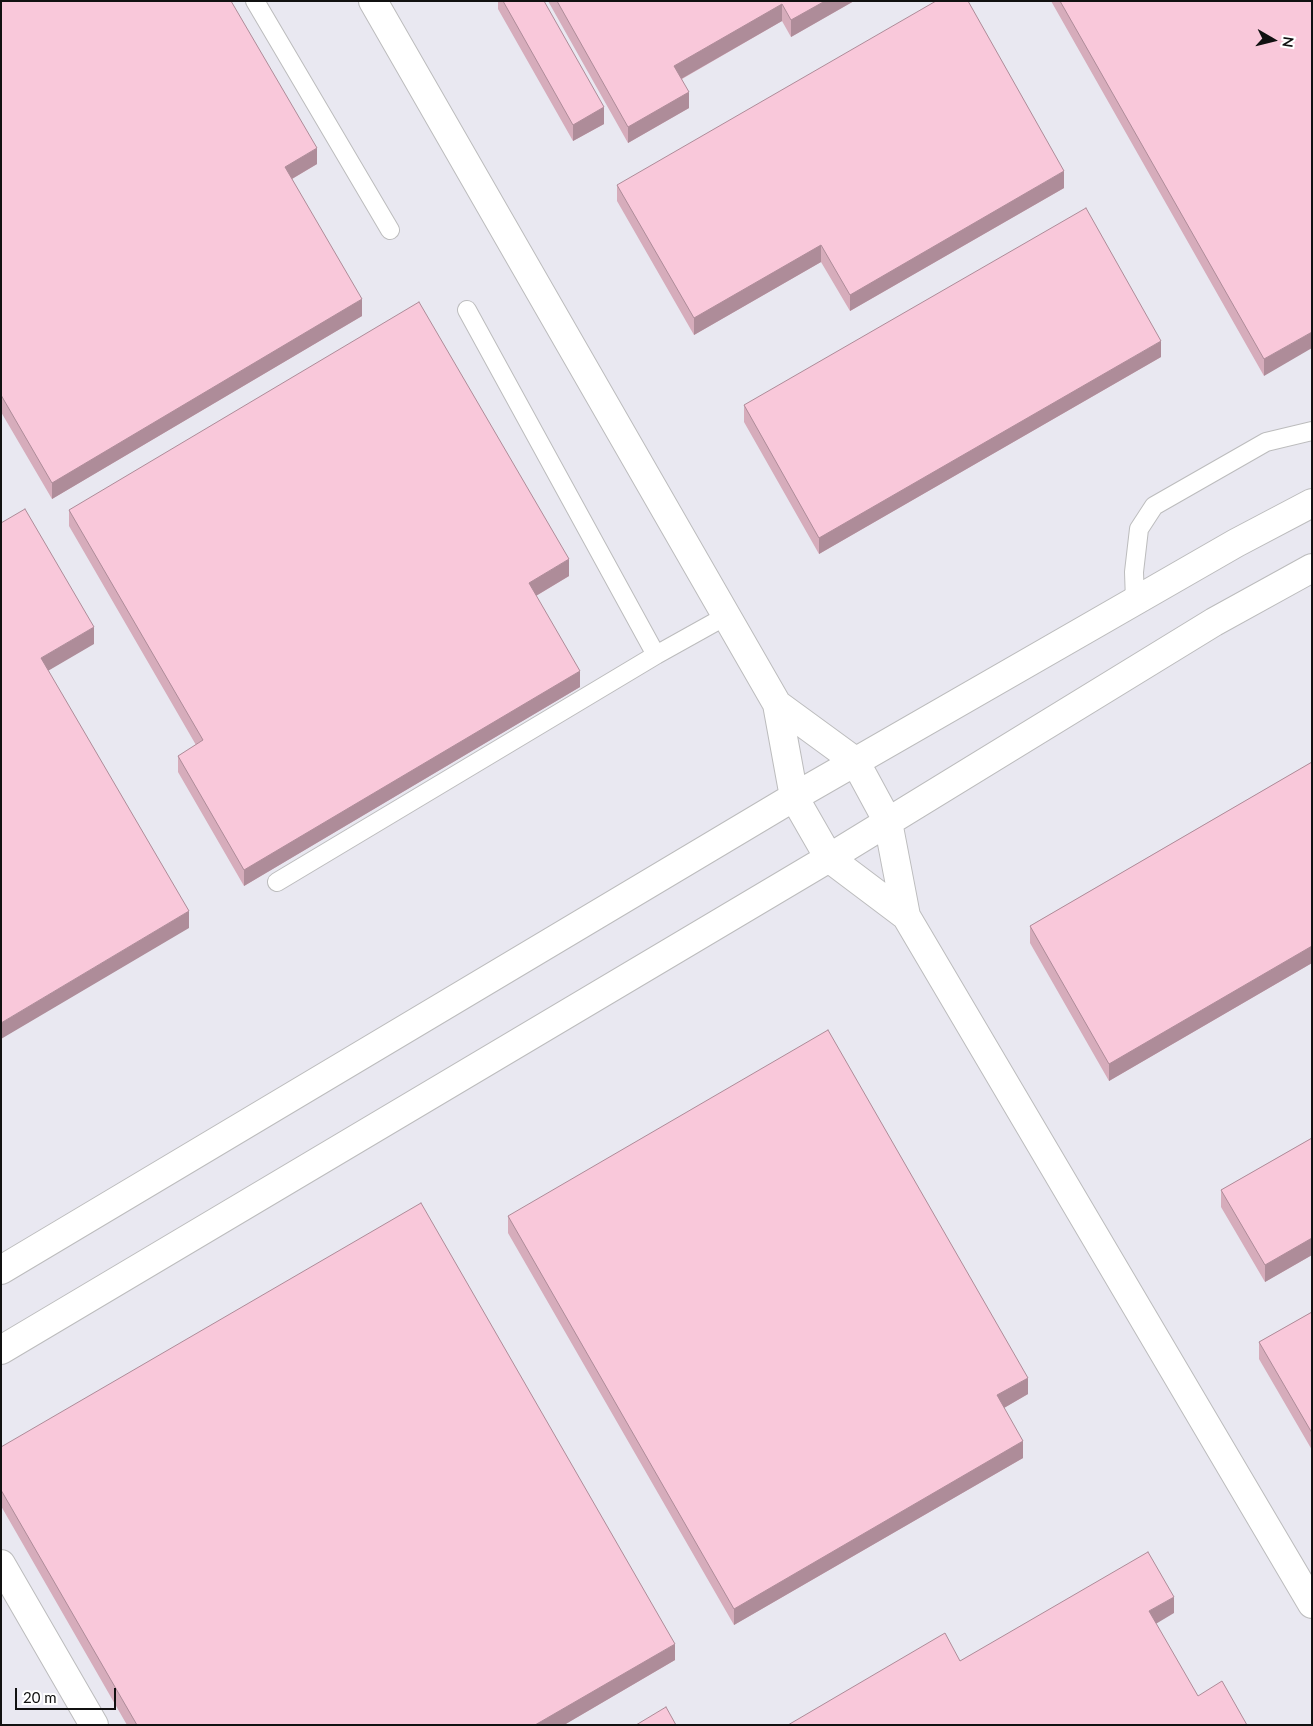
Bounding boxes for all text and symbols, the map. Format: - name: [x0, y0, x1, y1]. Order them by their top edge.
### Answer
- north arrow: [1248, 15, 1298, 65]
- text: N: [1279, 36, 1298, 49]
- scale bar: [18, 1678, 119, 1710]
- text: 20 m: [23, 1688, 57, 1706]

